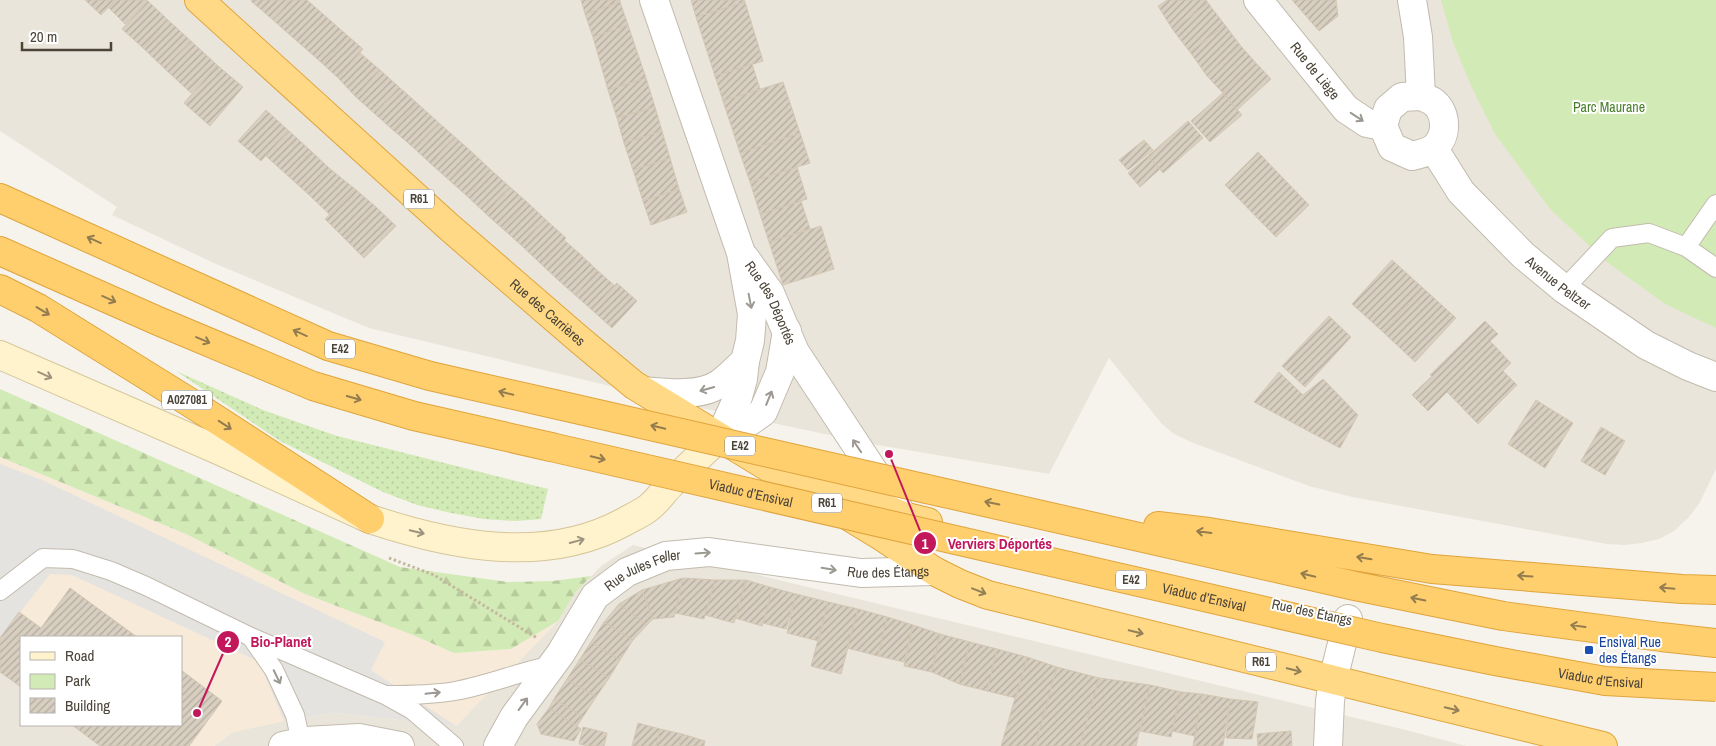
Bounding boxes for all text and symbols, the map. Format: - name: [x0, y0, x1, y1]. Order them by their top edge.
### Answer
- scale bar: [22, 20, 111, 52]
- text: 20 m: [30, 26, 57, 47]
- street label: Rue de Liège: [1286, 38, 1344, 103]
- park label: Parc Maurane: [1573, 98, 1645, 116]
- one-way arrow: [1350, 111, 1364, 122]
- road number: R61: [404, 190, 434, 208]
- one-way arrow: [87, 235, 102, 244]
- street label: Avenue Peltzer: [1521, 251, 1594, 314]
- street label: Rue des Déportés: [741, 257, 800, 348]
- street label: Rue des Carrières: [506, 275, 589, 350]
- one-way arrow: [745, 292, 755, 308]
- one-way arrow: [101, 295, 116, 305]
- one-way arrow: [36, 306, 50, 316]
- one-way arrow: [293, 328, 308, 338]
- one-way arrow: [195, 335, 210, 345]
- road number: E42: [325, 339, 355, 358]
- one-way arrow: [37, 370, 52, 380]
- one-way arrow: [699, 384, 715, 394]
- one-way arrow: [498, 388, 514, 397]
- road number: A027081: [162, 390, 212, 410]
- one-way arrow: [766, 390, 775, 405]
- one-way arrow: [346, 394, 362, 404]
- one-way arrow: [218, 420, 232, 430]
- one-way arrow: [650, 422, 666, 431]
- road number: E42: [725, 436, 755, 456]
- one-way arrow: [852, 439, 862, 453]
- one-way arrow: [590, 454, 606, 463]
- street label: Viaduc d’Ensival: [707, 475, 794, 511]
- road number: R61: [812, 493, 842, 512]
- one-way arrow: [985, 498, 1001, 507]
- one-way arrow: [1196, 527, 1212, 537]
- one-way arrow: [408, 528, 424, 537]
- callout: Verviers Déportés: [913, 528, 1062, 558]
- text: 1: [922, 533, 929, 554]
- text: Verviers Déportés: [948, 533, 1052, 554]
- one-way arrow: [569, 535, 585, 545]
- street label: Rue Jules Feller: [601, 546, 681, 595]
- one-way arrow: [695, 548, 711, 557]
- one-way arrow: [1356, 552, 1372, 562]
- street label: Rue des Étangs: [846, 562, 930, 582]
- one-way arrow: [821, 564, 837, 574]
- road number: E42: [1116, 570, 1146, 590]
- one-way arrow: [1300, 570, 1316, 579]
- one-way arrow: [1518, 571, 1534, 580]
- street label: Viaduc d’Ensival: [1160, 579, 1248, 615]
- one-way arrow: [1660, 583, 1676, 592]
- one-way arrow: [971, 587, 986, 596]
- one-way arrow: [1410, 593, 1426, 603]
- street label: Rue des Étangs: [1270, 595, 1354, 629]
- one-way arrow: [1570, 621, 1586, 631]
- callout: Bio-Planet: [215, 627, 321, 657]
- one-way arrow: [1127, 628, 1143, 637]
- text: 2: [225, 631, 232, 652]
- text: Bio-Planet: [251, 631, 311, 652]
- place label: Ensival Rue des Étangs: [1599, 633, 1661, 667]
- legend: [20, 636, 182, 726]
- marker: Ensival Rue des Étangs: [1583, 644, 1595, 656]
- text: Road: [65, 645, 94, 666]
- road number: R61: [1246, 652, 1276, 672]
- street label: Viaduc d’Ensival: [1557, 664, 1643, 692]
- one-way arrow: [1285, 666, 1301, 675]
- text: Park: [65, 670, 91, 691]
- one-way arrow: [273, 670, 283, 685]
- one-way arrow: [425, 688, 441, 698]
- text: Building: [65, 695, 110, 716]
- one-way arrow: [518, 697, 528, 711]
- one-way arrow: [1443, 705, 1459, 714]

